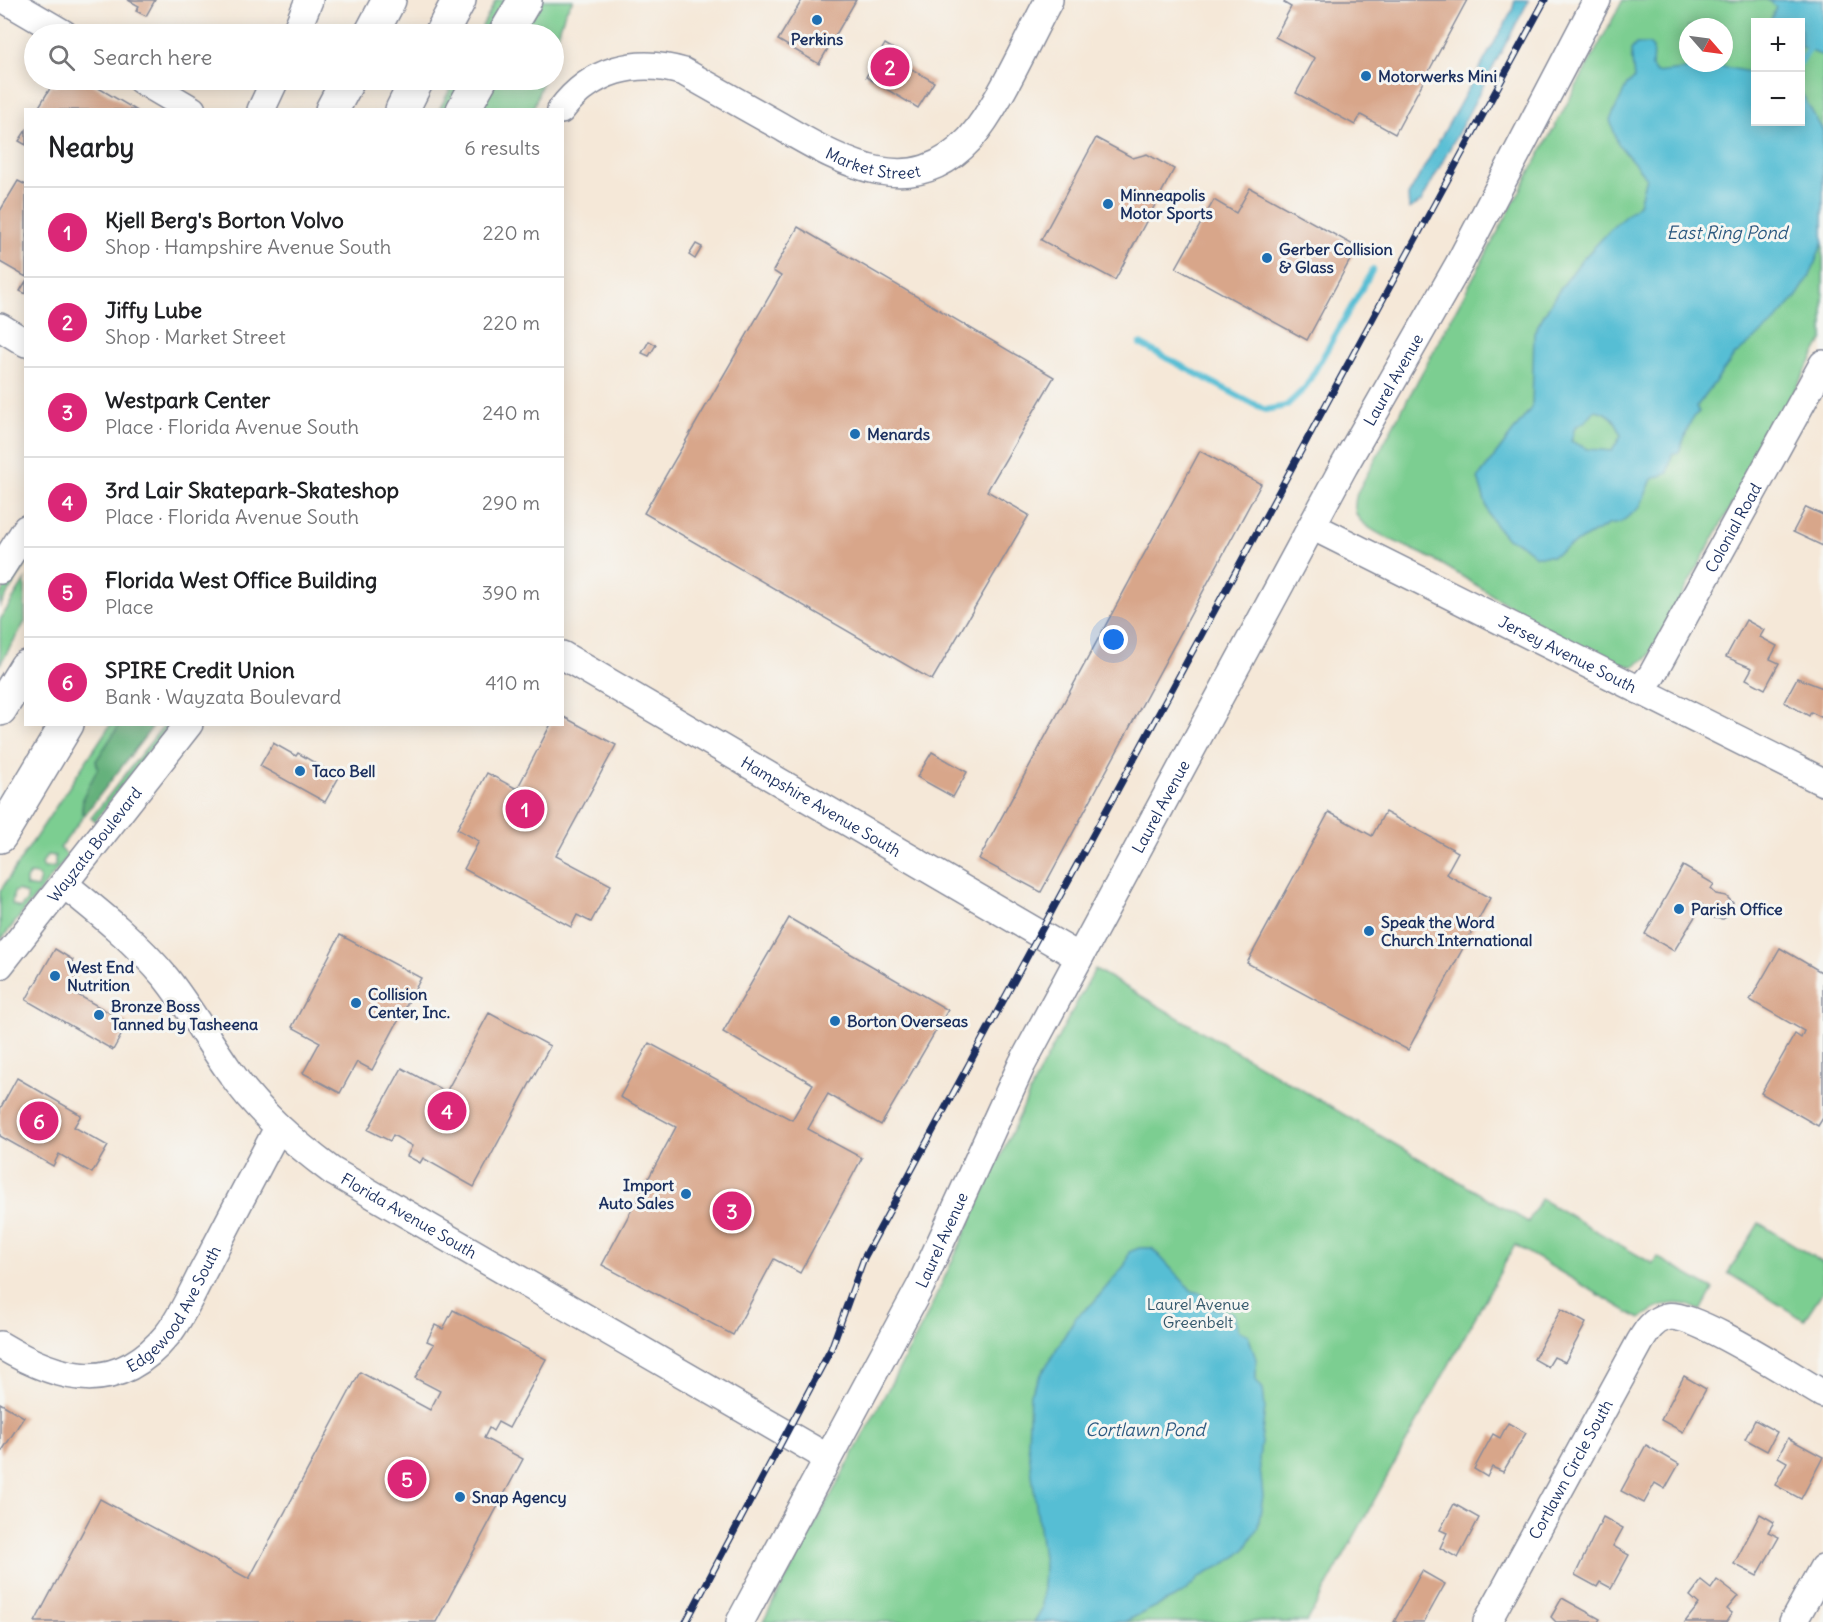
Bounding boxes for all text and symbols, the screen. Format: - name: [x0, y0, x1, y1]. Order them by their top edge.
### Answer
- marker: Perkins: [810, 13, 824, 27]
- north arrow: [1679, 18, 1733, 72]
- map controls: [1751, 18, 1805, 126]
- button: +: [1751, 18, 1805, 72]
- search box: [24, 24, 564, 90]
- place label: Perkins: [791, 29, 843, 49]
- icon: search: [45, 41, 78, 74]
- text: Search here: [93, 43, 212, 71]
- pin: 2: [870, 44, 910, 90]
- place label: Motorwerks Mini: [1378, 66, 1497, 86]
- marker: Motorwerks Mini: [1359, 69, 1373, 83]
- button: −: [1751, 72, 1805, 126]
- text: Nearby: [48, 131, 134, 164]
- text: 6 results: [464, 135, 540, 160]
- street label: Market Street: [822, 143, 923, 183]
- place label: Minneapolis Motor Sports: [1120, 185, 1213, 224]
- marker: Minneapolis Motor Sports: [1101, 197, 1115, 211]
- text: Kjell Berg's Borton Volvo: [105, 206, 344, 234]
- text: 1: [64, 220, 71, 245]
- text: 220 m: [483, 220, 540, 245]
- water label: East Ring Pond: [1667, 221, 1790, 244]
- text: Shop · Hampshire Avenue South: [105, 234, 391, 259]
- place label: Gerber Collision & Glass: [1279, 239, 1393, 277]
- marker: Gerber Collision & Glass: [1260, 251, 1274, 265]
- text: Jiffy Lube: [105, 296, 202, 324]
- text: 2: [62, 310, 73, 335]
- text: 220 m: [483, 310, 540, 335]
- text: Shop · Market Street: [105, 324, 286, 349]
- street label: Laurel Avenue: [1359, 330, 1427, 429]
- text: Westpark Center: [105, 386, 270, 414]
- text: 3: [62, 400, 73, 425]
- text: 240 m: [482, 400, 540, 425]
- text: Place · Florida Avenue South: [105, 414, 359, 439]
- place label: Menards: [867, 424, 930, 444]
- marker: Menards: [848, 427, 862, 441]
- text: 3rd Lair Skatepark-Skateshop: [105, 476, 399, 504]
- street label: Colonial Road: [1700, 479, 1766, 576]
- text: 4: [62, 490, 73, 515]
- text: 290 m: [482, 490, 540, 515]
- text: Place · Florida Avenue South: [105, 504, 359, 529]
- text: Florida West Office Building: [105, 566, 377, 594]
- text: 5: [62, 580, 73, 605]
- text: 390 m: [482, 580, 540, 605]
- text: Place: [105, 594, 153, 619]
- street label: Jersey Avenue South: [1496, 611, 1640, 697]
- your location: [1099, 625, 1128, 654]
- text: SPIRE Credit Union: [105, 656, 295, 684]
- text: 6: [62, 670, 73, 695]
- text: 410 m: [485, 670, 540, 695]
- text: Bank · Wayzata Boulevard: [105, 684, 341, 709]
- street label: Hampshire Avenue South: [738, 752, 905, 861]
- street label: Laurel Avenue: [1128, 756, 1194, 856]
- place label: Taco Bell: [312, 761, 375, 781]
- marker: Taco Bell: [293, 764, 307, 778]
- street label: Wayzata Boulevard: [43, 783, 146, 906]
- pin: 1: [506, 786, 544, 832]
- place label: Parish Office: [1691, 899, 1783, 919]
- marker: Parish Office: [1672, 902, 1686, 916]
- place label: Speak the Word Church International: [1381, 912, 1532, 950]
- marker: Speak the Word Church International: [1362, 924, 1376, 938]
- place label: West End Nutrition: [67, 957, 135, 995]
- marker: West End Nutrition: [48, 969, 62, 983]
- place label: Collision Center, Inc.: [368, 984, 450, 1022]
- place label: Bronze Boss Tanned by Tasheena: [111, 996, 258, 1035]
- marker: Collision Center, Inc.: [349, 996, 363, 1010]
- marker: Bronze Boss Tanned by Tasheena: [92, 1008, 106, 1022]
- place label: Borton Overseas: [847, 1011, 968, 1031]
- marker: Borton Overseas: [828, 1014, 842, 1028]
- pin: 4: [428, 1088, 466, 1134]
- pin: 6: [20, 1098, 58, 1144]
- street label: Florida Avenue South: [338, 1168, 480, 1263]
- place label: Import Auto Sales: [599, 1175, 675, 1213]
- marker: Import Auto Sales: [679, 1187, 693, 1201]
- pin: 3: [712, 1188, 752, 1234]
- street label: Laurel Avenue: [911, 1189, 972, 1291]
- street label: Edgewood Ave South: [123, 1242, 225, 1376]
- park label: Laurel Avenue Greenbelt: [1147, 1294, 1249, 1332]
- street label: Cortlawn Circle South: [1524, 1396, 1617, 1543]
- water label: Cortlawn Pond: [1085, 1418, 1207, 1441]
- pin: 5: [388, 1456, 426, 1502]
- place label: Snap Agency: [472, 1487, 567, 1508]
- marker: Snap Agency: [453, 1490, 467, 1504]

